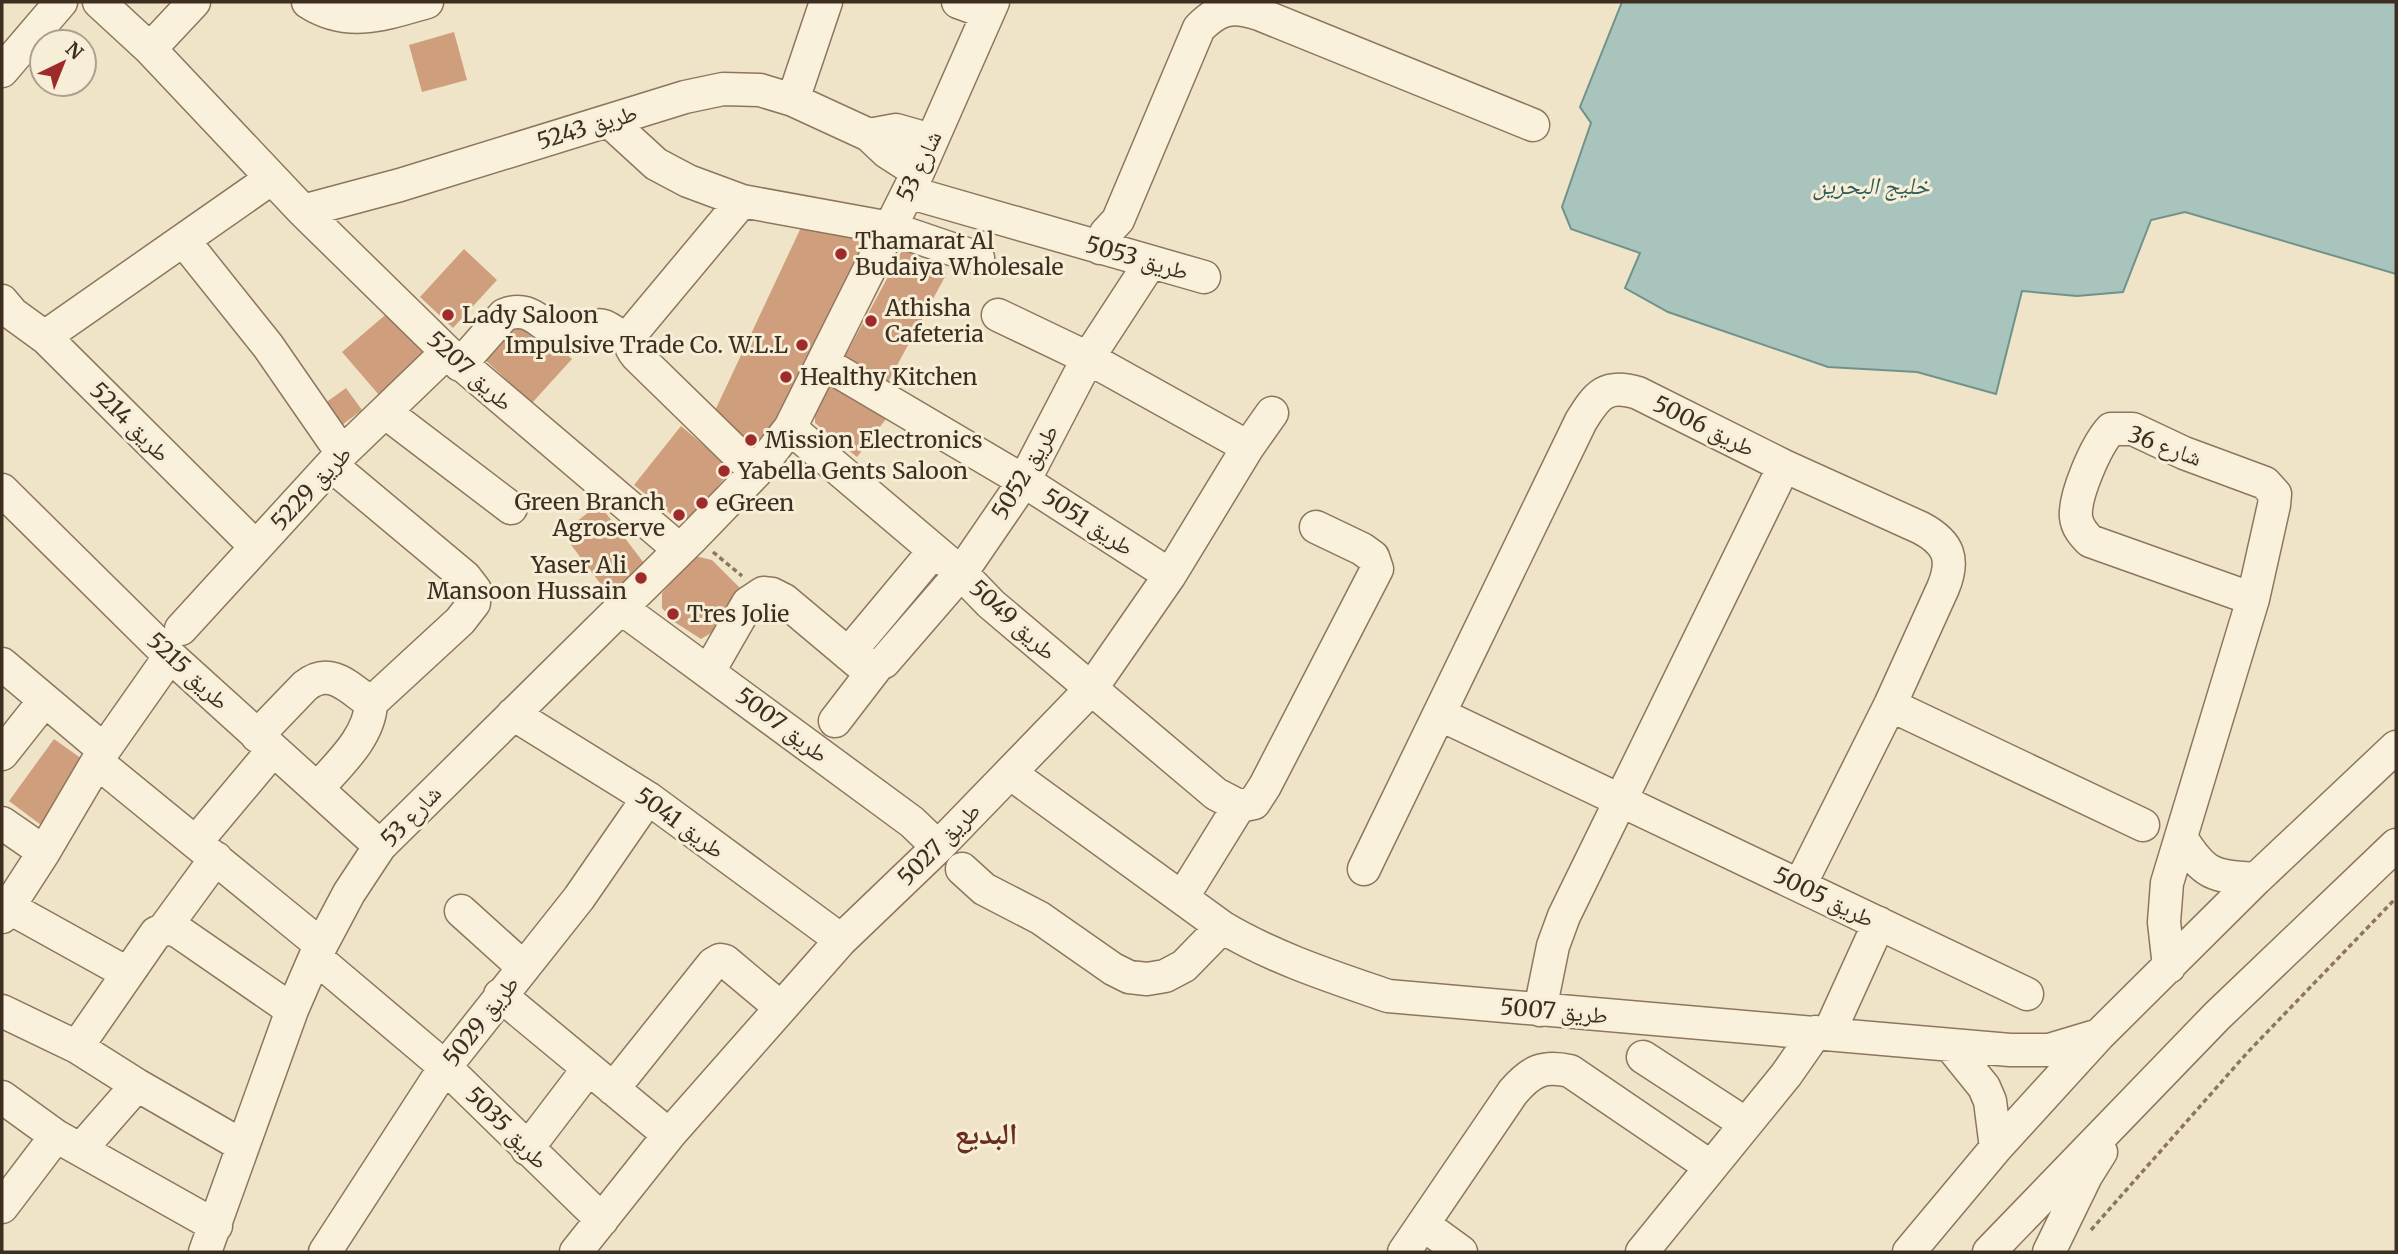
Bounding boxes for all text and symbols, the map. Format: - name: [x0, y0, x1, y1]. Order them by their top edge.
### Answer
- north arrow: [28, 28, 98, 98]
- text: N: [61, 37, 88, 64]
- street label: طريق 5243: [533, 98, 641, 156]
- street label: شارع 53: [890, 126, 948, 206]
- water label: خليج البحرين: [1813, 170, 1930, 201]
- place label: Thamarat Al Budaiya Wholesale: [855, 226, 1064, 281]
- street label: طريق 5053: [1082, 229, 1192, 286]
- marker: Thamarat Al Budaiya Wholesale: [833, 246, 849, 262]
- place label: Athisha Cafeteria: [884, 293, 984, 348]
- place label: Lady Saloon: [462, 300, 598, 329]
- marker: Lady Saloon: [440, 307, 456, 323]
- marker: Athisha Cafeteria: [863, 313, 879, 329]
- street label: طريق 5207: [421, 325, 519, 417]
- place label: Impulsive Trade Co. W.L.L: [505, 330, 788, 359]
- marker: Impulsive Trade Co. W.L.L: [794, 337, 810, 353]
- place label: Healthy Kitchen: [800, 362, 978, 391]
- marker: Healthy Kitchen: [778, 369, 794, 385]
- street label: طريق 5214: [84, 376, 176, 468]
- street label: طريق 5006: [1649, 389, 1760, 463]
- street label: طريق 5052: [985, 419, 1064, 525]
- street label: شارع 36: [2124, 419, 2206, 473]
- place label: Mission Electronics: [765, 425, 983, 454]
- marker: Mission Electronics: [743, 432, 759, 448]
- street label: طريق 5229: [264, 439, 357, 536]
- place label: Yabella Gents Saloon: [737, 456, 968, 485]
- marker: Yabella Gents Saloon: [716, 463, 732, 479]
- street label: طريق 5051: [1037, 481, 1139, 562]
- place label: Green Branch Agroserve: [514, 487, 665, 542]
- place label: eGreen: [716, 488, 794, 517]
- marker: eGreen: [694, 495, 710, 511]
- marker: Green Branch Agroserve: [671, 507, 687, 523]
- place label: Yaser Ali Mansoon Hussain: [427, 550, 627, 605]
- marker: Yaser Ali Mansoon Hussain: [633, 570, 649, 586]
- street label: طريق 5049: [964, 573, 1063, 666]
- place label: Tres Jolie: [687, 599, 789, 628]
- marker: Tres Jolie: [665, 606, 681, 622]
- street label: طريق 5215: [142, 626, 235, 716]
- street label: طريق 5007: [730, 681, 834, 769]
- street label: شارع 53: [374, 779, 448, 853]
- street label: طريق 5041: [630, 781, 731, 865]
- street label: طريق 5027: [891, 796, 986, 891]
- street label: طريق 5005: [1769, 860, 1879, 933]
- street label: طريق 5029: [436, 970, 525, 1072]
- street label: طريق 5007: [1499, 991, 1609, 1030]
- street label: طريق 5035: [460, 1080, 555, 1175]
- district label: البديع: [955, 1114, 1017, 1154]

